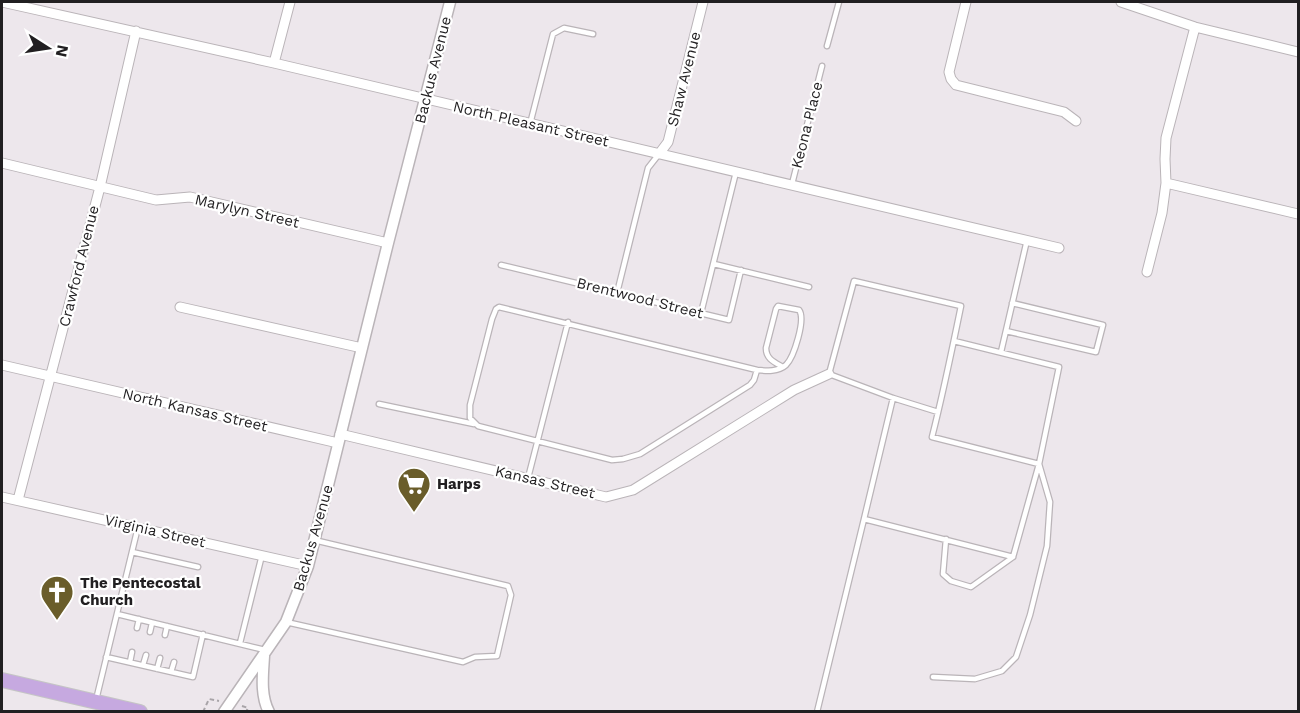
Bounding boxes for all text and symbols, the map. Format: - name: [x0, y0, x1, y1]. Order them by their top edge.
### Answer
- street label: Backus Avenue: [411, 14, 455, 126]
- north arrow: [18, 18, 78, 78]
- street label: Shaw Avenue: [664, 30, 704, 128]
- text: N: [52, 43, 73, 59]
- street label: Keona Place: [788, 80, 826, 170]
- street label: North Pleasant Street: [451, 97, 611, 151]
- street label: Marylyn Street: [193, 190, 302, 232]
- street label: Crawford Avenue: [55, 203, 103, 329]
- street label: Brentwood Street: [575, 274, 706, 323]
- street label: North Kansas Street: [121, 385, 270, 436]
- street label: Kansas Street: [493, 462, 597, 502]
- supermarket icon: Harps: [396, 466, 432, 513]
- place label: Harps: [437, 475, 481, 493]
- street label: Backus Avenue: [289, 483, 337, 593]
- street label: Virginia Street: [103, 511, 208, 552]
- church icon: The Pentecostal Church: [39, 574, 75, 621]
- place label: The Pentecostal Church: [80, 574, 201, 609]

